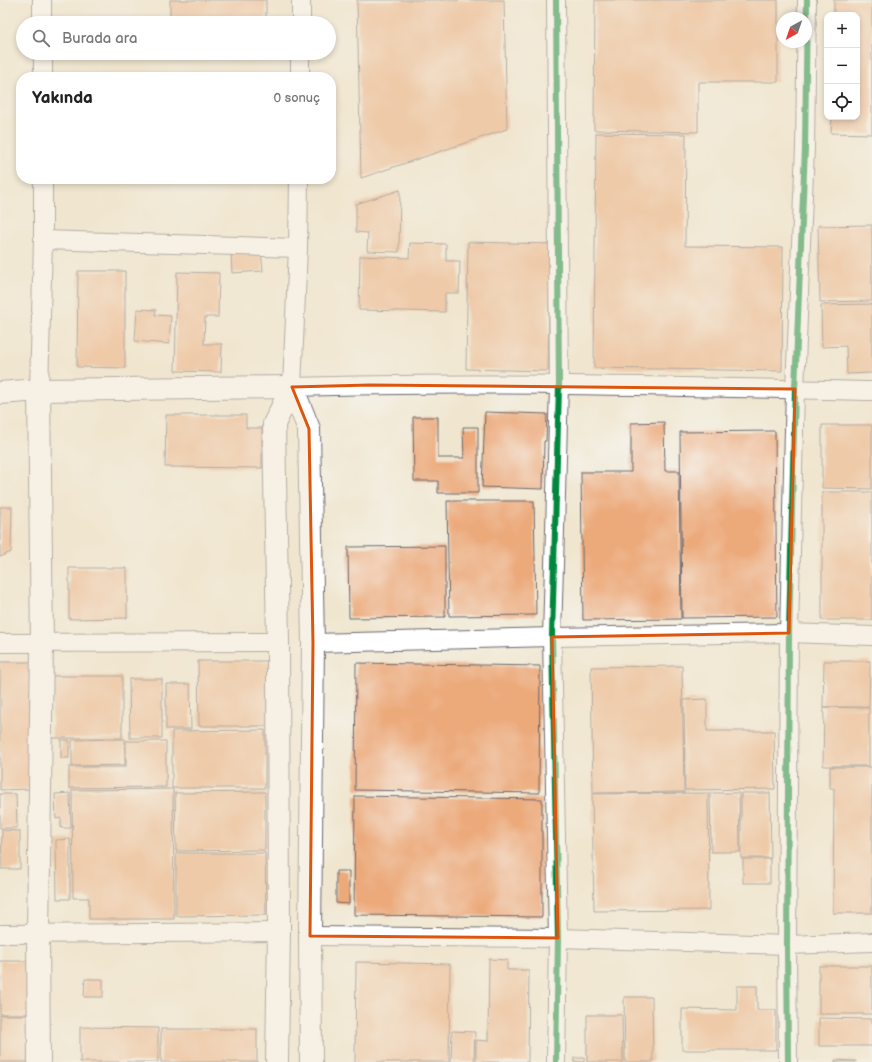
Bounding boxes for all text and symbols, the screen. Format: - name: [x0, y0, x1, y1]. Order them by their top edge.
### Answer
- north arrow: [776, 12, 812, 48]
- map controls: [824, 12, 860, 120]
- button: +: [824, 12, 860, 48]
- search box: [16, 16, 336, 60]
- icon: search: [30, 27, 52, 49]
- text: Burada ara: [62, 29, 137, 48]
- button: −: [824, 48, 860, 84]
- button: locate: [824, 84, 860, 120]
- text: Yakında: [32, 88, 93, 108]
- text: 0 sonuç: [274, 90, 320, 106]

